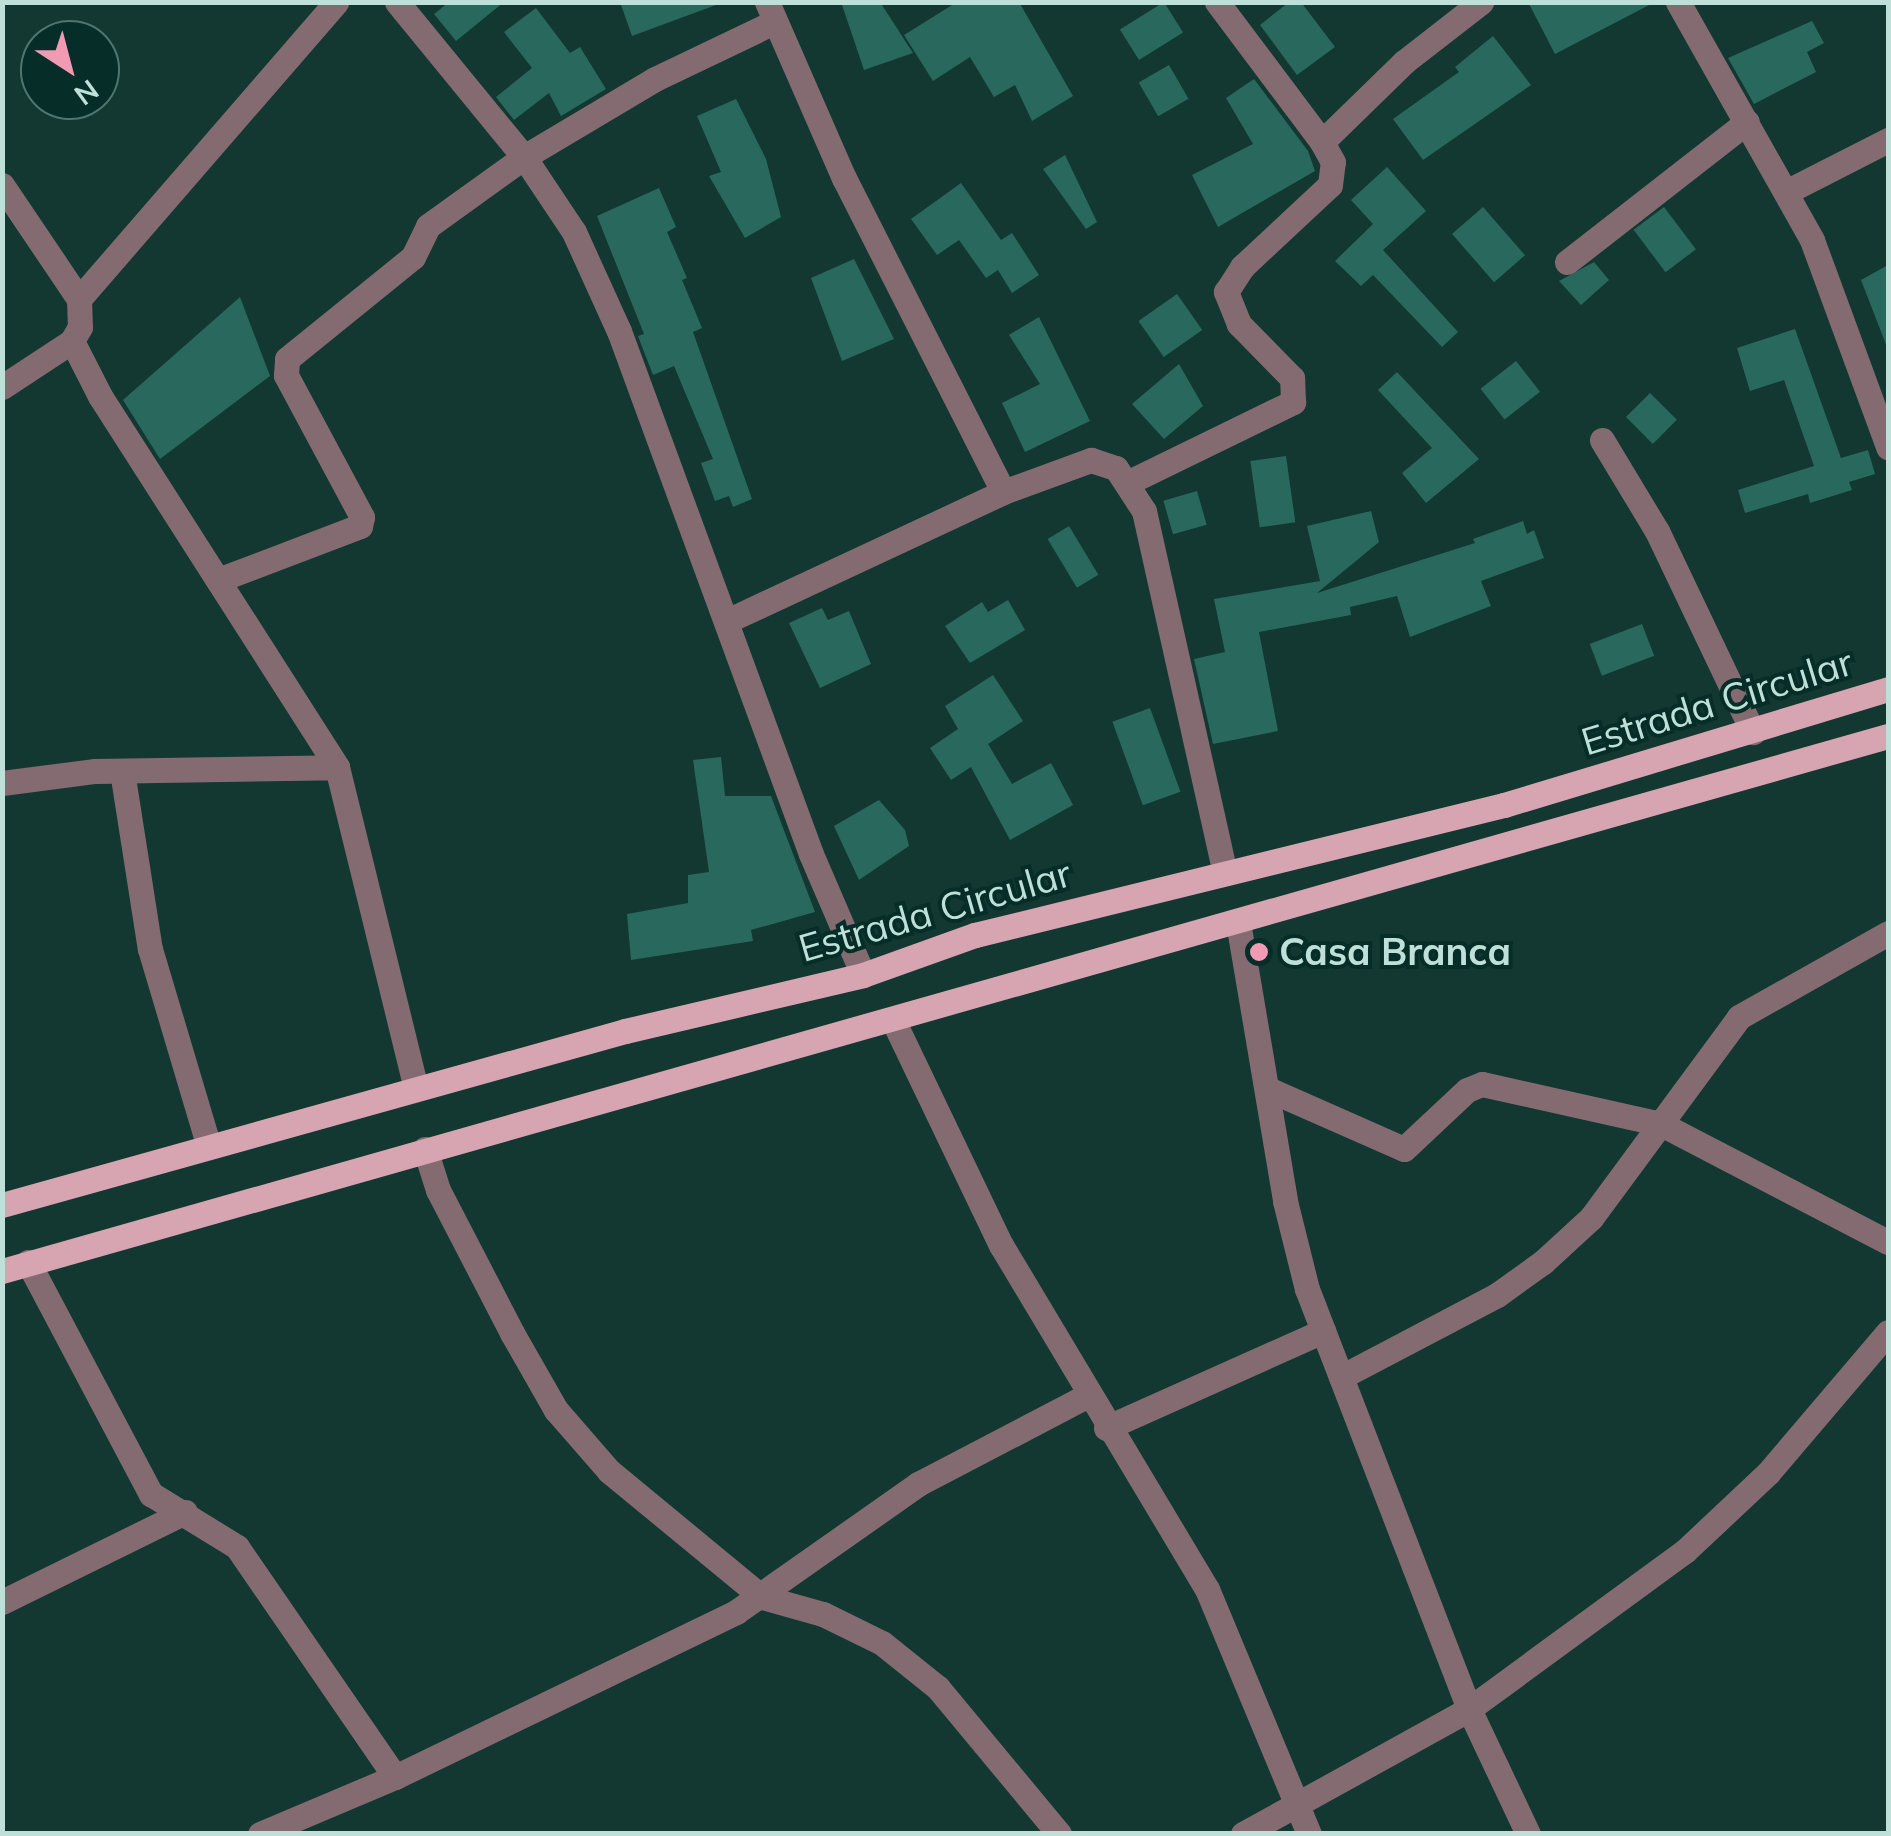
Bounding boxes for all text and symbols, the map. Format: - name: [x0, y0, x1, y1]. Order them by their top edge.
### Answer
- north arrow: [20, 20, 120, 120]
- text: N: [68, 73, 106, 113]
- street label: Estrada Circular: [1576, 639, 1858, 765]
- street label: Estrada Circular: [794, 850, 1076, 972]
- place label: Casa Branca: [1279, 929, 1511, 975]
- marker: Casa Branca: [1248, 941, 1270, 963]

